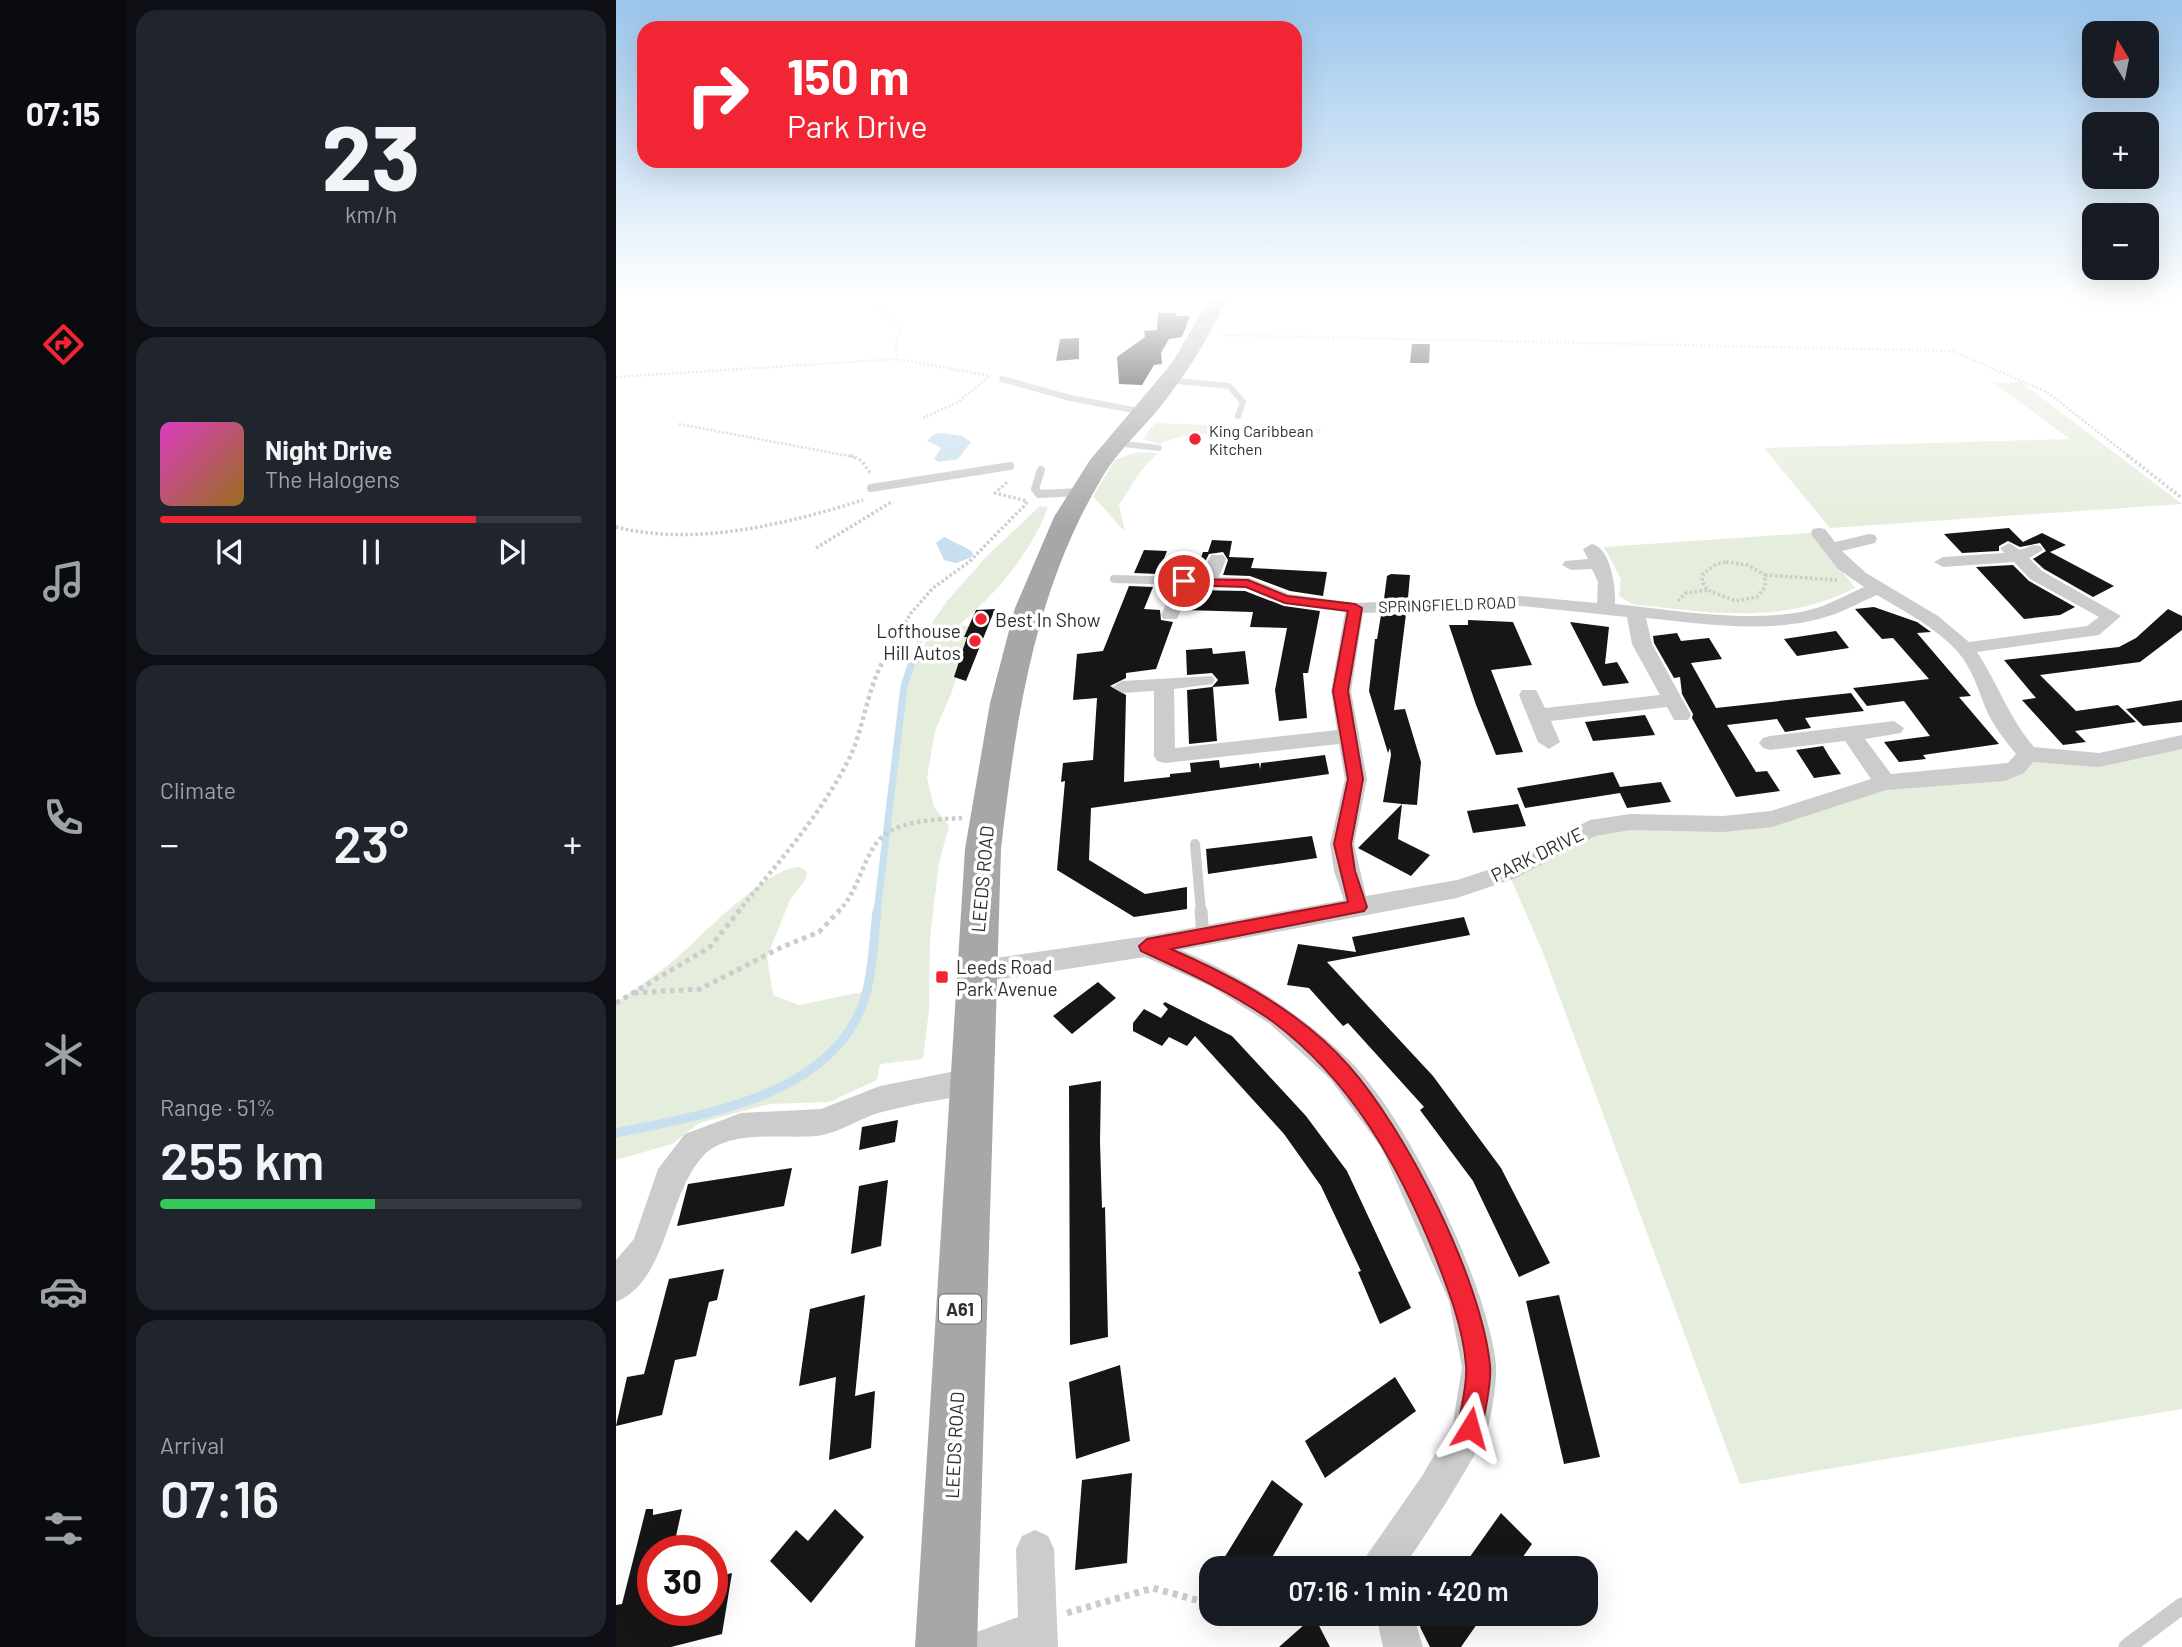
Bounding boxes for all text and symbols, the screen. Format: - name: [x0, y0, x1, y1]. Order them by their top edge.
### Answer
- north arrow: [2082, 21, 2160, 98]
- map controls: [2082, 21, 2159, 280]
- text: 150 m: [787, 46, 909, 105]
- icon: right: [672, 49, 763, 140]
- text: 07:15: [26, 94, 100, 132]
- text: 23: [322, 100, 420, 209]
- text: Park Drive: [787, 106, 928, 144]
- button: +: [2082, 112, 2159, 189]
- text: km/h: [345, 200, 397, 228]
- button: −: [2082, 203, 2159, 280]
- icon: directions: [39, 320, 88, 369]
- place label: King Caribbean Kitchen: [1209, 421, 1314, 458]
- marker: King Caribbean Kitchen: [1187, 431, 1203, 447]
- text: Night Drive: [265, 434, 392, 465]
- text: The Halogens: [265, 465, 400, 493]
- icon: previous: [211, 533, 249, 571]
- icon: pause: [352, 533, 390, 571]
- icon: next: [493, 533, 531, 571]
- pin: [1154, 551, 1214, 611]
- icon: music: [39, 557, 88, 606]
- icon: arrive: [1165, 562, 1203, 600]
- street label: SPRINGFIELD ROAD: [1378, 592, 1516, 616]
- place label: Best In Show: [995, 608, 1101, 631]
- marker: Best In Show: [973, 611, 989, 627]
- place label: Lofthouse Hill Autos: [876, 619, 961, 664]
- marker: Lofthouse Hill Autos: [967, 633, 983, 649]
- text: Climate: [160, 776, 236, 804]
- icon: phone: [39, 793, 88, 842]
- text: 23°: [333, 811, 409, 873]
- text: −: [160, 820, 179, 866]
- text: +: [563, 820, 582, 866]
- street label: PARK DRIVE: [1487, 822, 1587, 886]
- street label: LEEDS ROAD: [966, 825, 998, 933]
- place label: Leeds Road Park Avenue: [956, 955, 1058, 1000]
- marker: Leeds Road Park Avenue: [934, 969, 950, 985]
- icon: climate: [39, 1030, 88, 1079]
- text: Range · 51%: [160, 1093, 276, 1121]
- text: 255 km: [160, 1128, 324, 1190]
- icon: car: [39, 1267, 88, 1316]
- road number: A61: [939, 1294, 981, 1324]
- street label: LEEDS ROAD: [940, 1391, 968, 1499]
- position arrow: [1433, 1391, 1507, 1465]
- text: Arrival: [160, 1431, 224, 1459]
- text: 07:16: [160, 1466, 279, 1528]
- icon: filters: [39, 1504, 88, 1553]
- speed limit sign: 30: [637, 1535, 728, 1626]
- text: 07:16 · 1 min · 420 m: [1289, 1575, 1508, 1606]

